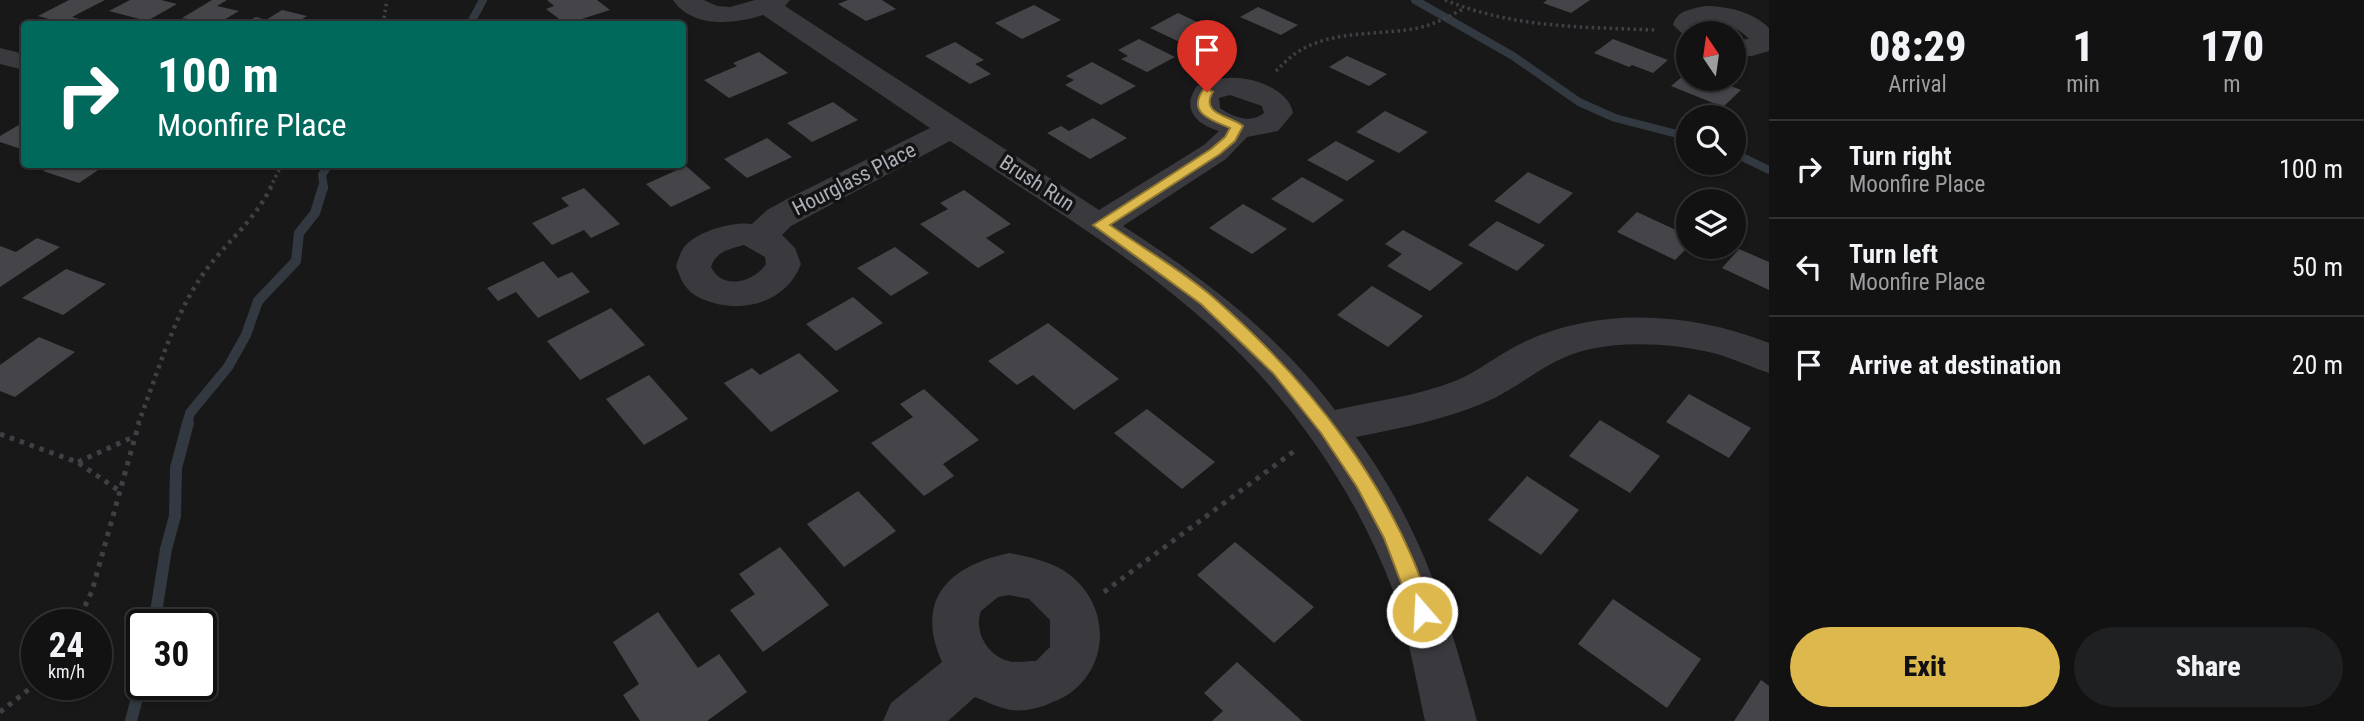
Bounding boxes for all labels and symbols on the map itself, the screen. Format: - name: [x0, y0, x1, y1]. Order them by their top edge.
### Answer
- pin: [1177, 20, 1237, 92]
- north arrow: [1676, 21, 1746, 91]
- street label: Hourglass Place: [788, 138, 920, 220]
- street label: Brush Run: [995, 150, 1079, 216]
- position arrow: [1385, 575, 1459, 649]
- speed limit sign: 30: [126, 609, 217, 700]

